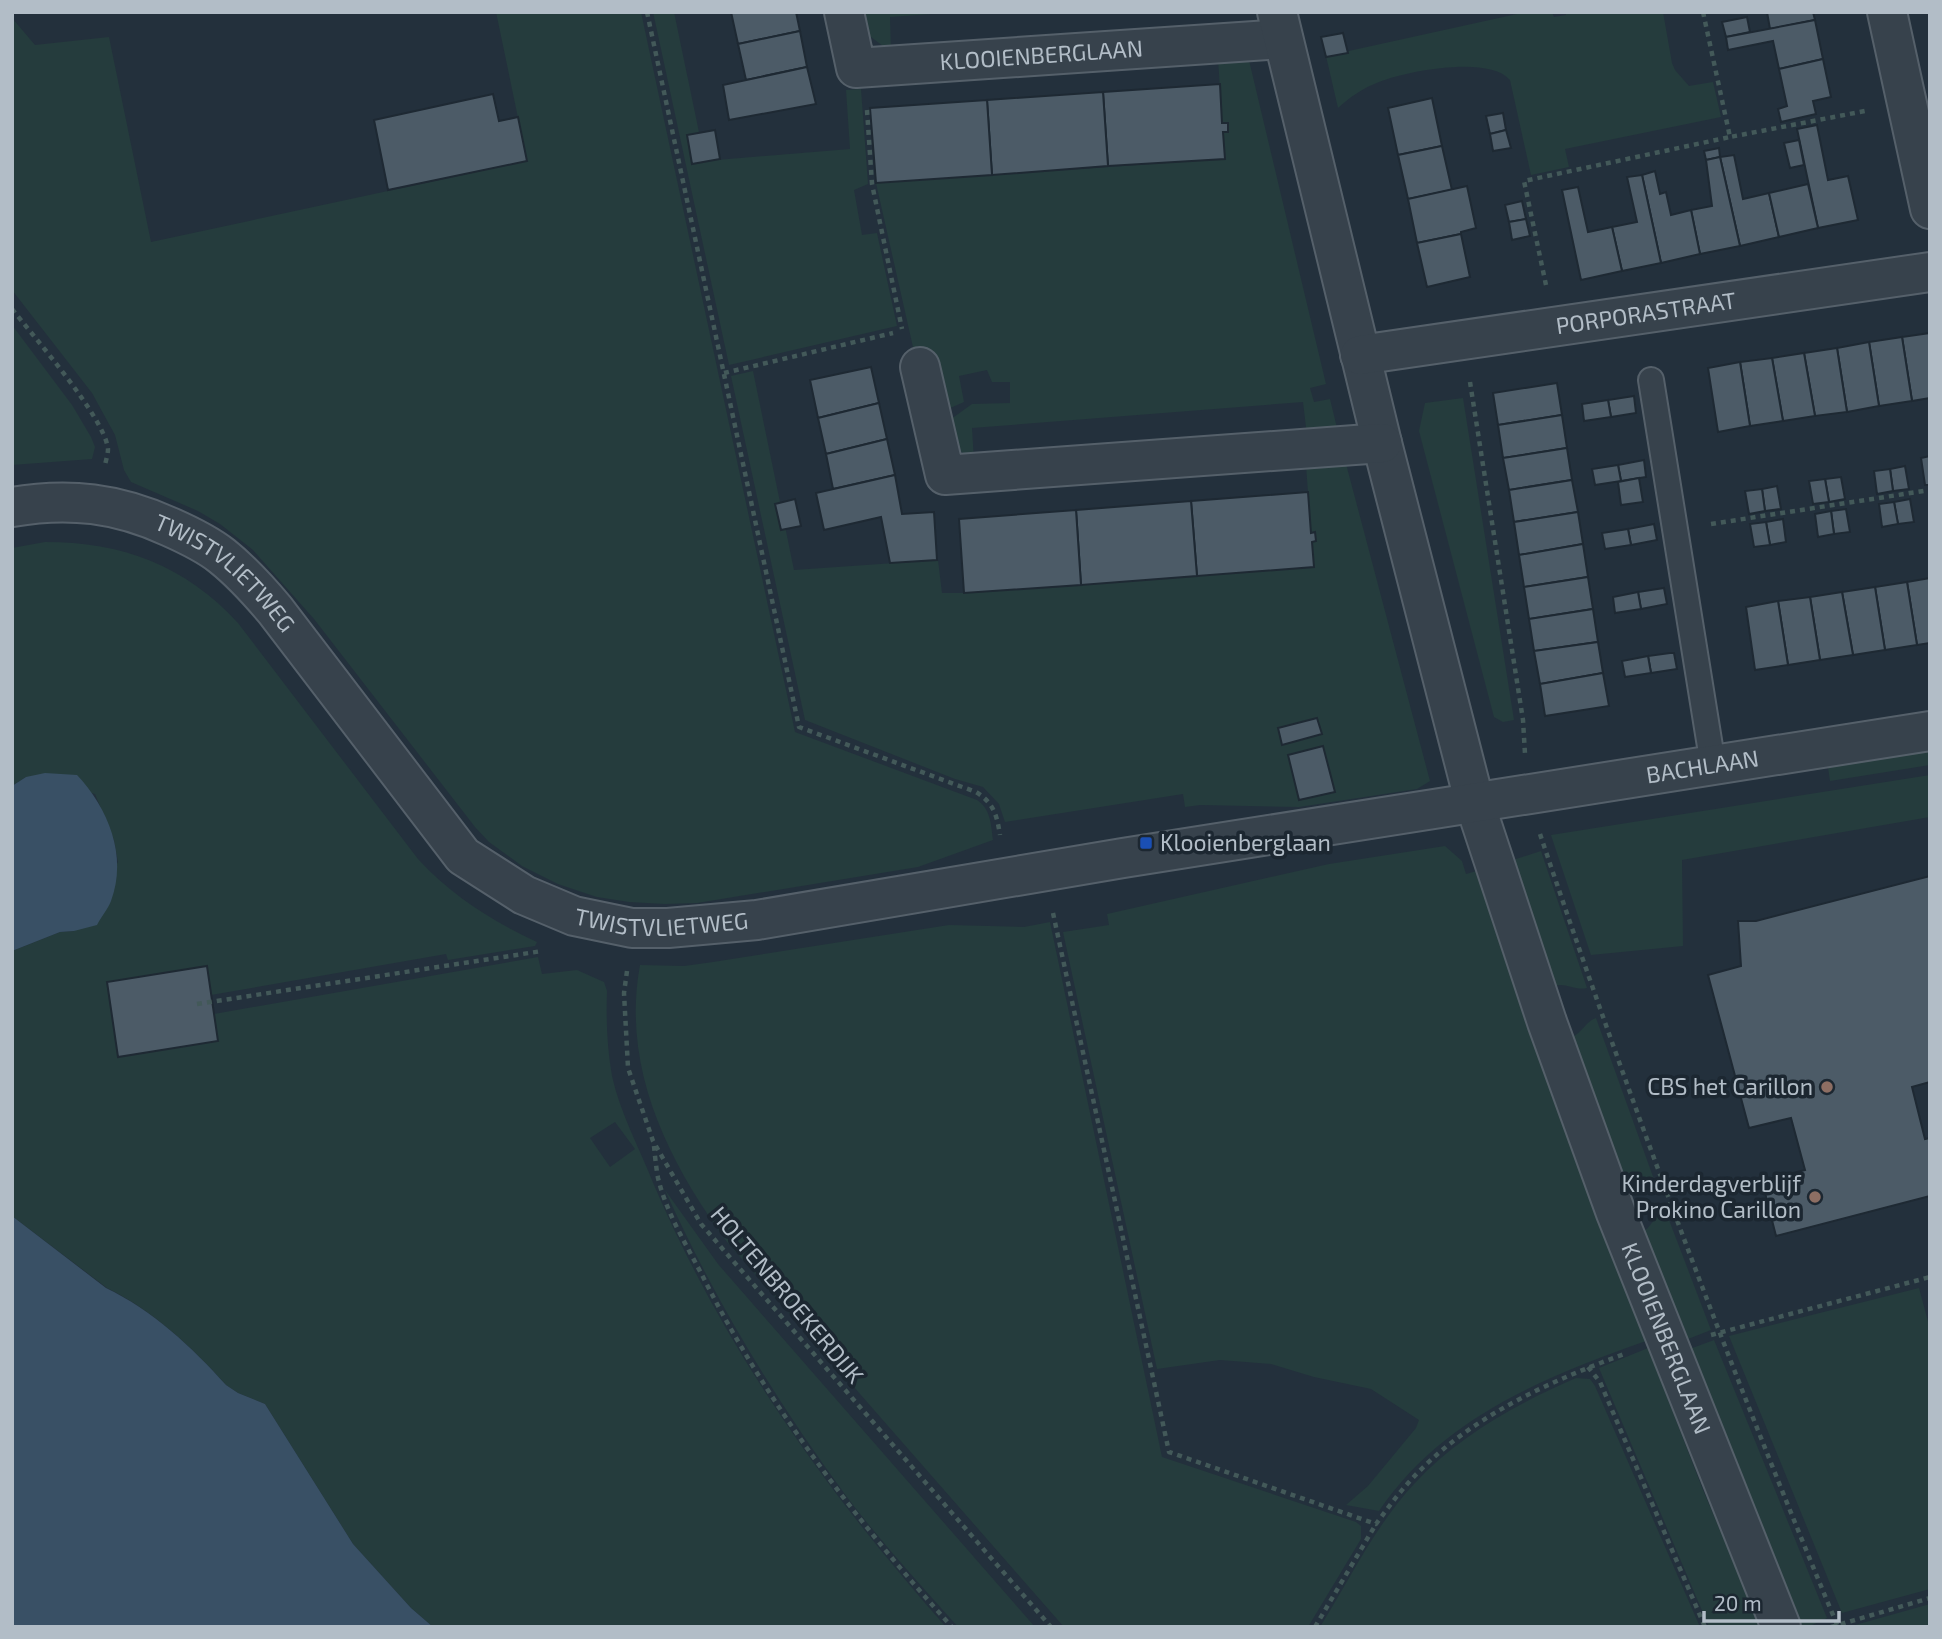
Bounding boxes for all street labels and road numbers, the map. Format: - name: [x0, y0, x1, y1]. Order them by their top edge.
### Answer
- street label: KLOOIENBERGLAAN: [939, 34, 1144, 75]
- street label: PORPORASTRAAT: [1554, 285, 1738, 339]
- street label: TWISTVLIETWEG: [151, 507, 301, 637]
- street label: BACHLAAN: [1644, 743, 1761, 788]
- street label: TWISTVLIETWEG: [572, 902, 749, 941]
- street label: HOLTENBROEKERDIJK: [705, 1200, 870, 1389]
- street label: KLOOIENBERGLAAN: [1616, 1238, 1718, 1438]

